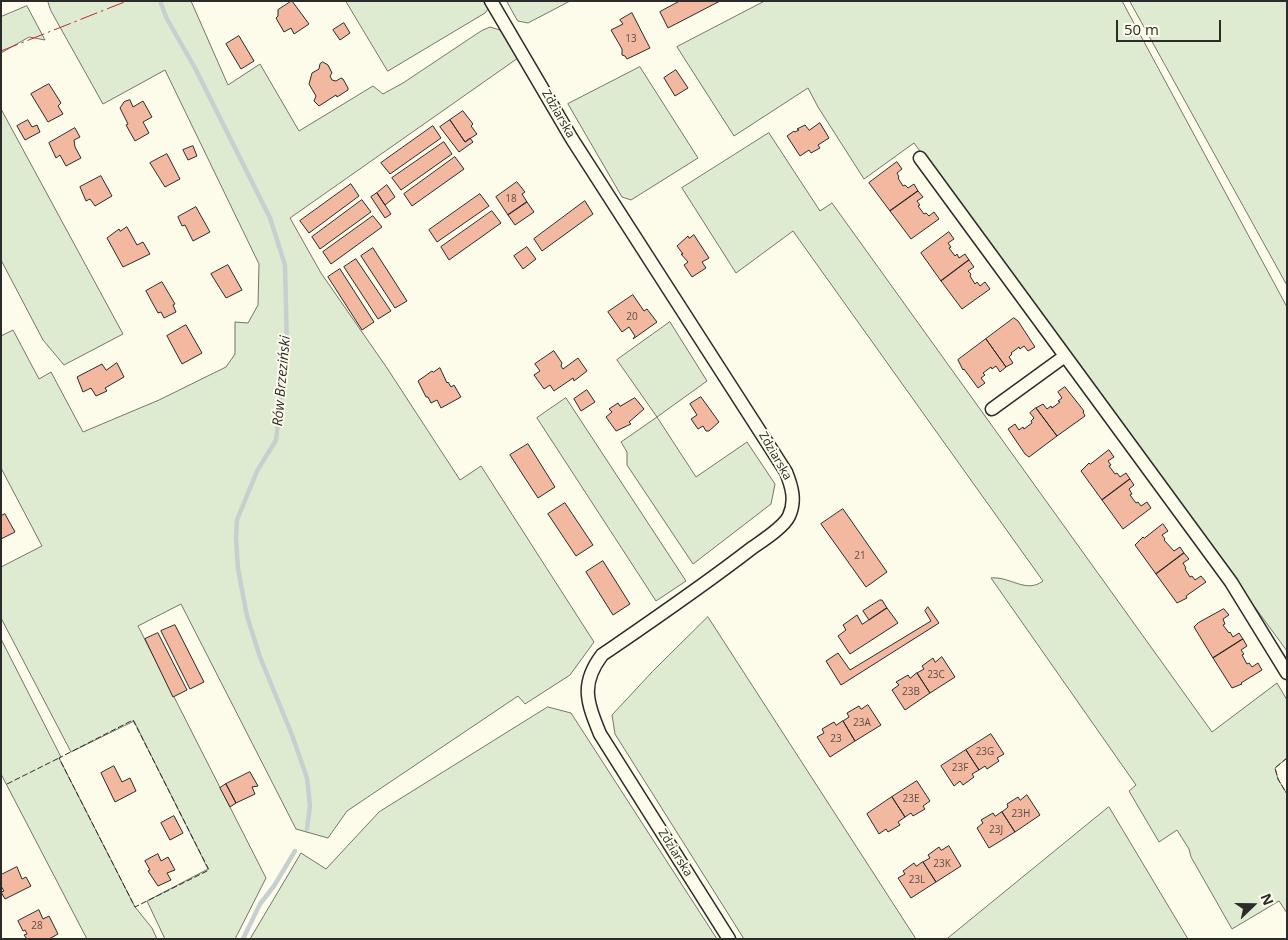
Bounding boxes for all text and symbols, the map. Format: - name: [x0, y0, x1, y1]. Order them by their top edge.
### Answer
- scale bar: [1118, 10, 1223, 42]
- text: 50 m: [1124, 19, 1159, 39]
- house number: 13: [625, 33, 637, 45]
- street label: Zdziarska: [538, 87, 578, 141]
- house number: 18: [505, 193, 517, 205]
- house number: 20: [626, 311, 638, 323]
- water label: Rów Brzeziński: [270, 335, 294, 427]
- street label: Zdziarska: [755, 429, 795, 483]
- house number: 21: [854, 550, 866, 562]
- house number: 23C: [927, 669, 945, 681]
- house number: 23B: [902, 686, 920, 698]
- house number: 23A: [853, 717, 871, 729]
- house number: 23: [830, 733, 842, 745]
- house number: 23G: [976, 746, 994, 758]
- house number: 23F: [952, 762, 968, 774]
- house number: 23E: [903, 793, 919, 805]
- house number: 23H: [1012, 808, 1030, 820]
- house number: 23J: [989, 824, 1003, 836]
- street label: Zdziarska: [655, 827, 695, 879]
- house number: 23K: [933, 858, 951, 870]
- house number: 23L: [909, 874, 925, 886]
- north arrow: [1228, 880, 1278, 930]
- text: N: [1256, 890, 1278, 908]
- house number: 28: [31, 920, 43, 932]

